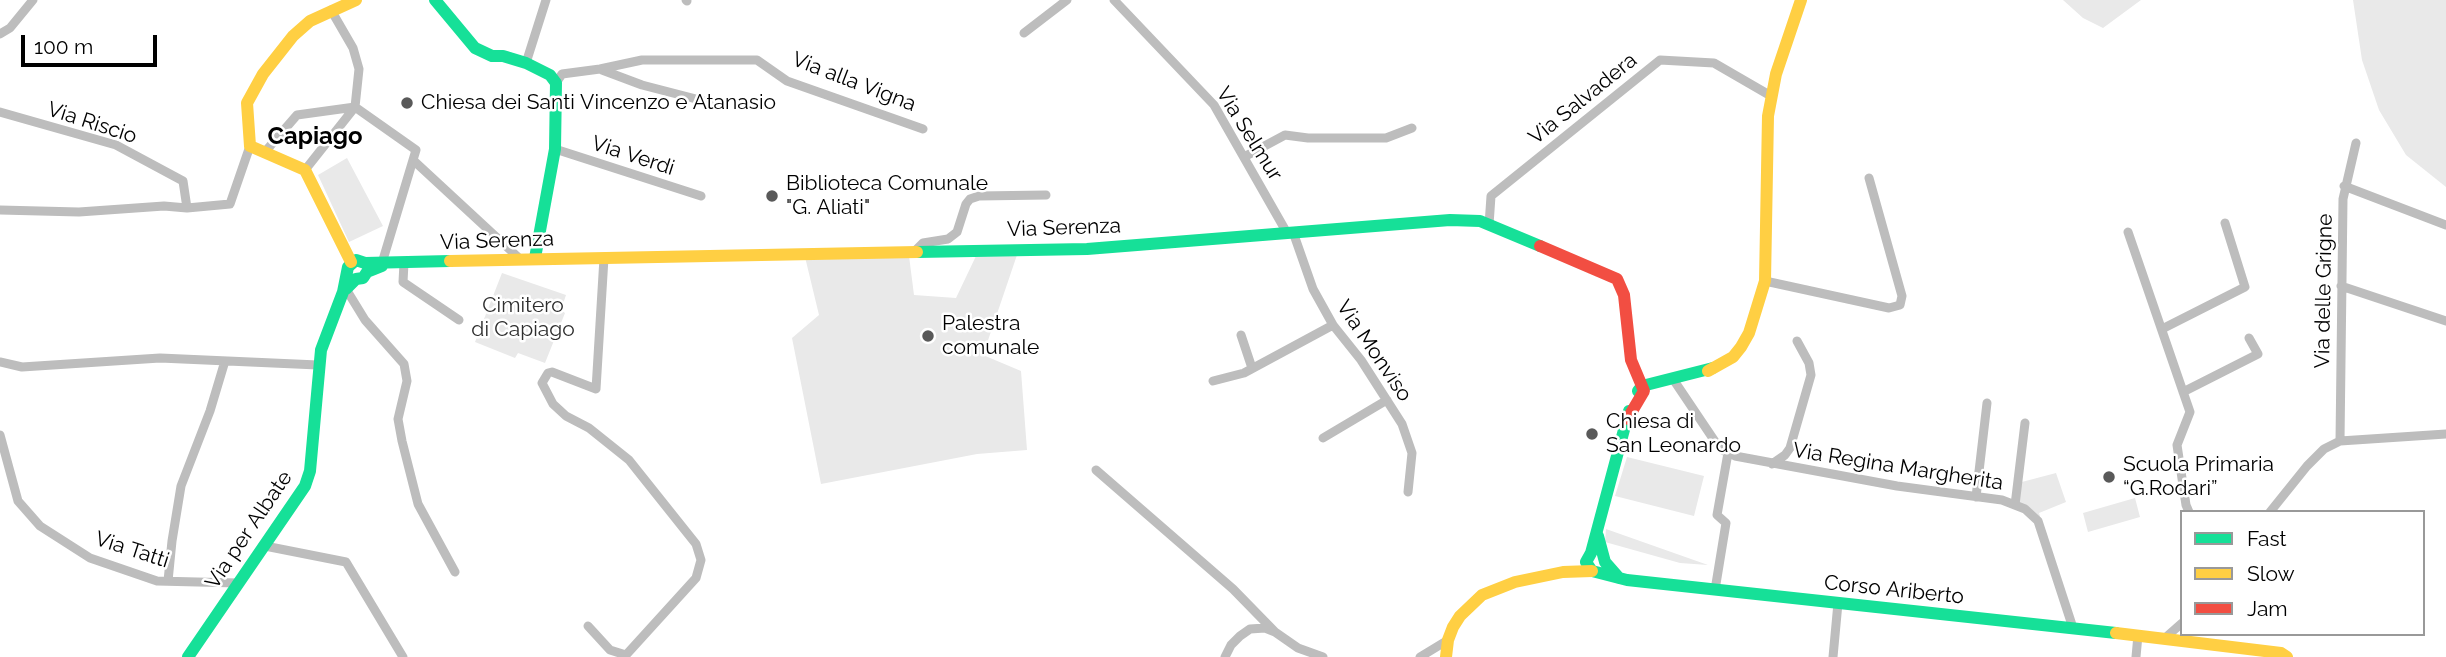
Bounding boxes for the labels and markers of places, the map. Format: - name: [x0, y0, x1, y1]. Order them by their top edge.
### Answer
- place label: Chiesa dei Santi Vincenzo e Atanasio: [421, 90, 776, 116]
- marker: Chiesa dei Santi Vincenzo e Atanasio: [399, 95, 415, 111]
- place label: Biblioteca Comunale "G. Aliati": [786, 171, 988, 221]
- marker: Biblioteca Comunale "G. Aliati": [764, 188, 780, 204]
- place label: Palestra comunale: [942, 311, 1039, 361]
- marker: Palestra comunale: [920, 328, 936, 344]
- place label: Chiesa di San Leonardo: [1606, 409, 1741, 459]
- marker: Chiesa di San Leonardo: [1584, 426, 1600, 442]
- place label: Scuola Primaria “G.Rodari”: [2123, 452, 2274, 502]
- marker: Scuola Primaria “G.Rodari”: [2101, 469, 2117, 485]

